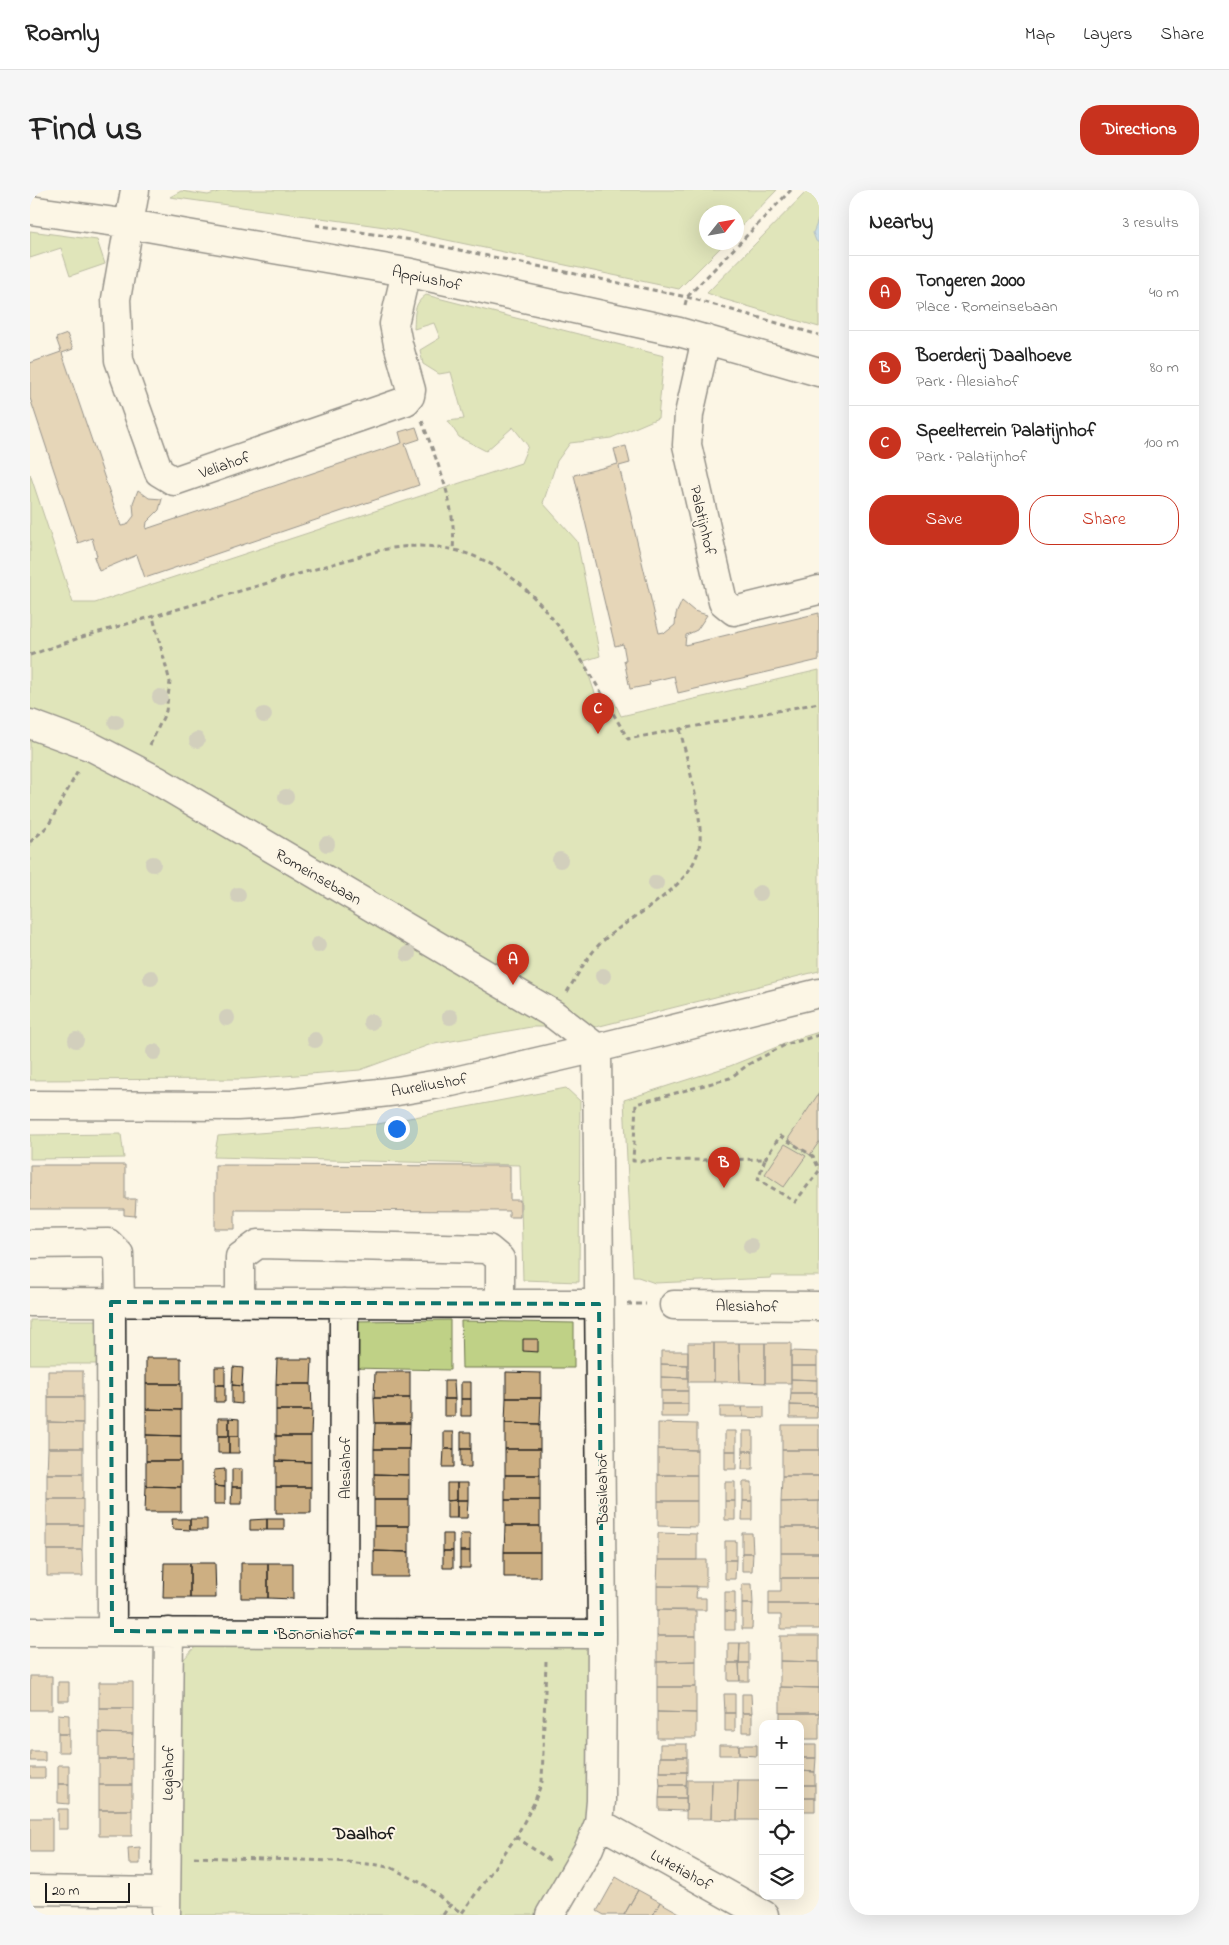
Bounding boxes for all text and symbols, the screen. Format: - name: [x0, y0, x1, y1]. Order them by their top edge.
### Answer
- text: Roamly: [25, 17, 100, 52]
- text: Map: [1025, 22, 1055, 48]
- text: Layers: [1083, 22, 1133, 48]
- text: Share: [1161, 22, 1204, 48]
- text: Find us: [30, 105, 142, 156]
- button: Directions: [1080, 105, 1199, 155]
- north arrow: [699, 205, 744, 250]
- text: Nearby: [869, 208, 933, 238]
- text: 3 results: [1123, 211, 1179, 235]
- street label: Appiushof: [389, 260, 464, 298]
- text: Tongeren 2000: [916, 268, 1025, 295]
- text: A: [880, 281, 890, 305]
- text: 40 m: [1149, 281, 1179, 305]
- text: Place · Romeinsebaan: [916, 295, 1058, 319]
- text: Boerderij Daalhoeve: [916, 343, 1072, 370]
- text: B: [880, 356, 890, 380]
- text: 80 m: [1150, 356, 1179, 380]
- text: Park · Alesiahof: [916, 370, 1019, 394]
- text: Speelterrein Palatijnhof: [916, 418, 1096, 445]
- text: C: [881, 431, 889, 455]
- text: 100 m: [1144, 431, 1179, 455]
- text: Park · Palatijnhof: [916, 445, 1027, 469]
- street label: Veliahof: [195, 446, 254, 486]
- street label: Palatijnhof: [682, 483, 722, 558]
- button: Save: [869, 495, 1019, 545]
- button: Share: [1029, 495, 1179, 545]
- pin: C: [582, 693, 614, 734]
- street label: Romeinsebaan: [270, 843, 366, 912]
- pin: A: [497, 944, 529, 985]
- street label: Aureliushof: [389, 1067, 470, 1104]
- your location: [384, 1116, 410, 1142]
- pin: B: [708, 1147, 740, 1188]
- street label: Alesiahof: [715, 1294, 779, 1320]
- street label: Alesiahof: [334, 1436, 358, 1499]
- street label: Basileahof: [590, 1451, 616, 1525]
- street label: Bononiahof: [276, 1623, 356, 1647]
- map controls: [759, 1720, 804, 1900]
- button: +: [759, 1720, 804, 1765]
- street label: Legiahof: [157, 1745, 181, 1801]
- button: −: [759, 1765, 804, 1810]
- button: locate: [759, 1810, 804, 1855]
- district label: Daalhof: [332, 1822, 396, 1848]
- street label: Lutetiahof: [646, 1844, 717, 1898]
- button: layers: [759, 1855, 804, 1900]
- scale bar: [45, 1880, 130, 1903]
- text: 20 m: [52, 1881, 79, 1902]

